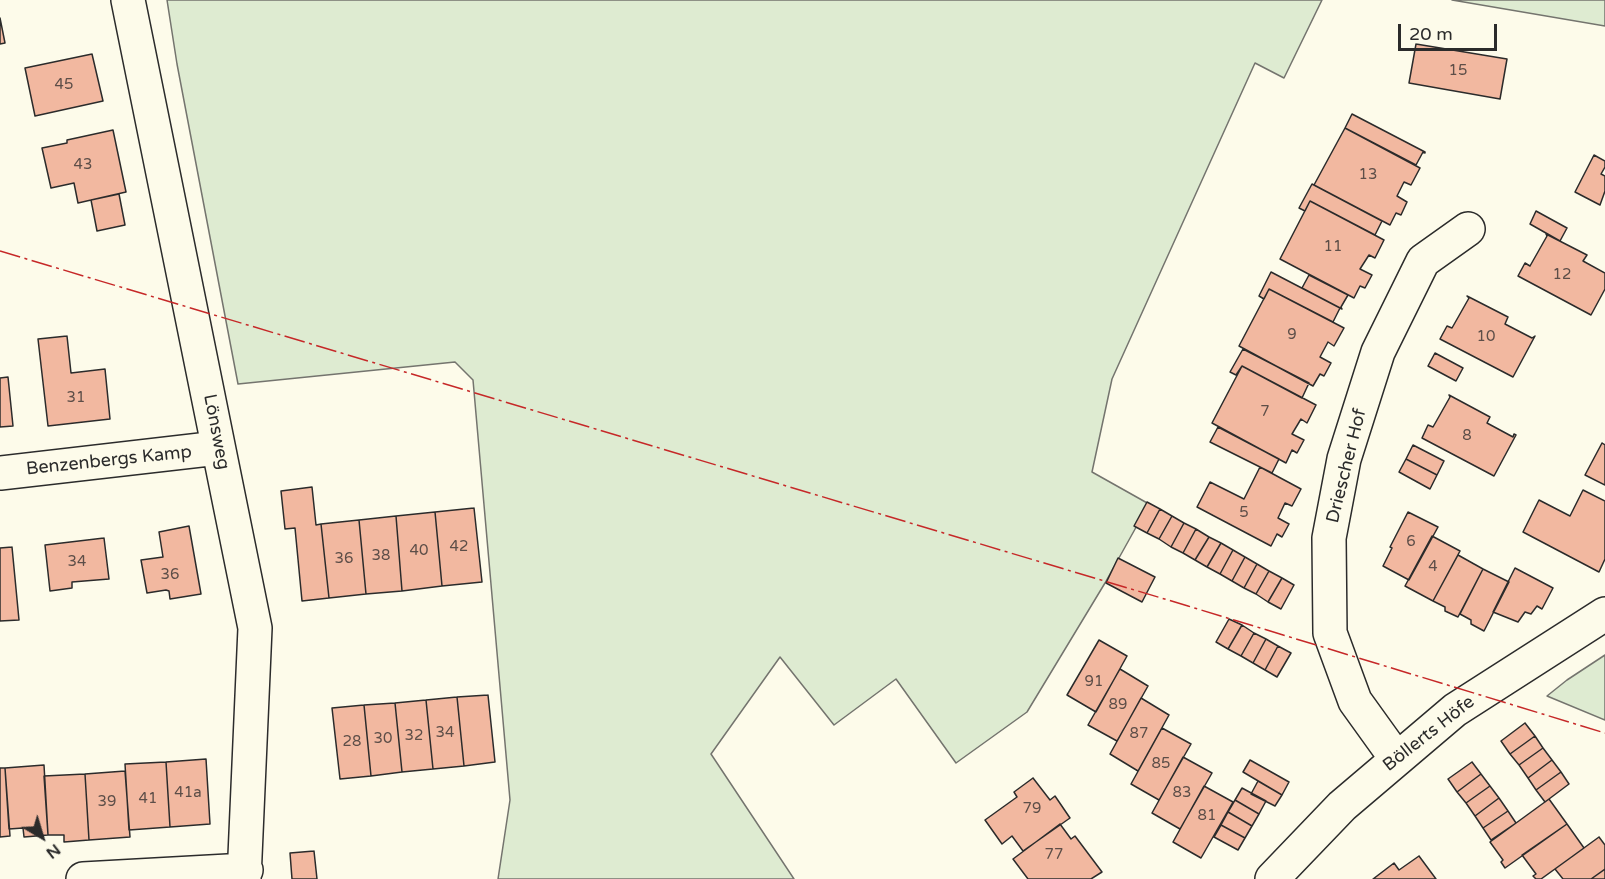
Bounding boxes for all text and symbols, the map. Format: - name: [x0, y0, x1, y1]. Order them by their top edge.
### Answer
- scale bar: [1401, 12, 1500, 50]
- text: 20 m: [1409, 23, 1453, 45]
- house number: 15: [1449, 62, 1467, 80]
- house number: 45: [55, 76, 73, 94]
- house number: 43: [74, 156, 92, 174]
- house number: 13: [1359, 166, 1377, 184]
- house number: 11: [1324, 238, 1342, 256]
- house number: 12: [1553, 266, 1571, 284]
- house number: 9: [1287, 326, 1297, 344]
- house number: 10: [1477, 328, 1495, 346]
- house number: 31: [67, 389, 85, 407]
- street label: Lönsweg: [198, 392, 234, 472]
- house number: 7: [1260, 403, 1270, 421]
- street label: Driescher Hof: [1322, 407, 1372, 525]
- house number: 8: [1462, 427, 1472, 445]
- street label: Benzenbergs Kamp: [25, 442, 193, 480]
- house number: 5: [1239, 504, 1249, 522]
- house number: 6: [1406, 533, 1416, 551]
- house number: 42: [450, 538, 468, 556]
- house number: 40: [410, 542, 428, 560]
- house number: 38: [372, 547, 390, 565]
- house number: 36: [335, 550, 353, 568]
- house number: 34: [68, 553, 86, 571]
- house number: 4: [1428, 558, 1438, 576]
- house number: 36: [161, 566, 179, 584]
- house number: 91: [1085, 673, 1103, 691]
- street label: Böllerts Höfe: [1379, 692, 1479, 776]
- house number: 89: [1109, 696, 1127, 714]
- house number: 34: [436, 724, 454, 742]
- house number: 87: [1130, 725, 1148, 743]
- house number: 32: [405, 727, 423, 745]
- house number: 30: [374, 730, 392, 748]
- house number: 28: [343, 733, 361, 751]
- house number: 85: [1152, 755, 1170, 773]
- house number: 41a: [174, 784, 202, 802]
- house number: 83: [1173, 784, 1191, 802]
- house number: 41: [139, 790, 157, 808]
- house number: 39: [98, 793, 116, 811]
- house number: 79: [1023, 800, 1041, 818]
- north arrow: [12, 807, 72, 867]
- house number: 81: [1198, 807, 1216, 825]
- text: N: [42, 839, 64, 863]
- house number: 77: [1045, 846, 1063, 864]

